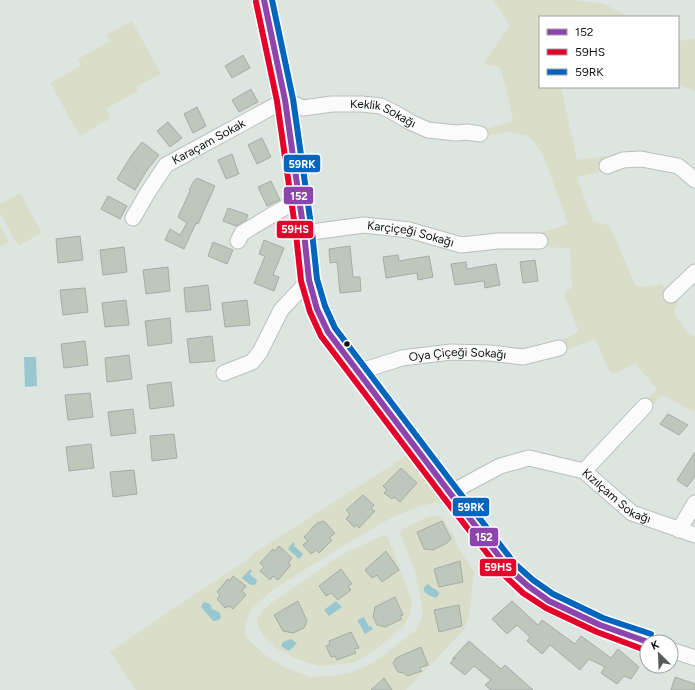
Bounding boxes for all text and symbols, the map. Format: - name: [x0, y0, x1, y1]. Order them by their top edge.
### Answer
- legend: [539, 16, 679, 88]
- text: 152: [575, 25, 594, 39]
- text: 59HS: [575, 45, 605, 59]
- text: 59RK: [575, 65, 604, 79]
- street label: Keklik Sokağı: [350, 97, 418, 131]
- street label: Karaçam Sokak: [170, 116, 248, 167]
- line badge: 59RK: [283, 154, 321, 173]
- text: 59RK: [288, 158, 316, 171]
- line badge: 152: [283, 186, 314, 205]
- text: 152: [290, 190, 308, 203]
- street label: Karçiçeği Sokağı: [366, 218, 456, 250]
- line badge: 59HS: [276, 220, 314, 239]
- text: 59HS: [281, 223, 309, 236]
- unlabelled marker: [342, 339, 352, 349]
- street label: Oya Çiçeği Sokağı: [408, 345, 507, 364]
- street label: Kızılçam Sokağı: [579, 466, 653, 526]
- line badge: 59RK: [452, 497, 490, 517]
- text: 59RK: [457, 501, 485, 514]
- line badge: 152: [469, 527, 499, 547]
- text: 152: [475, 531, 493, 544]
- line badge: 59HS: [479, 558, 517, 577]
- text: 59HS: [484, 561, 512, 574]
- north arrow: [639, 634, 679, 674]
- text: K: [649, 638, 662, 653]

